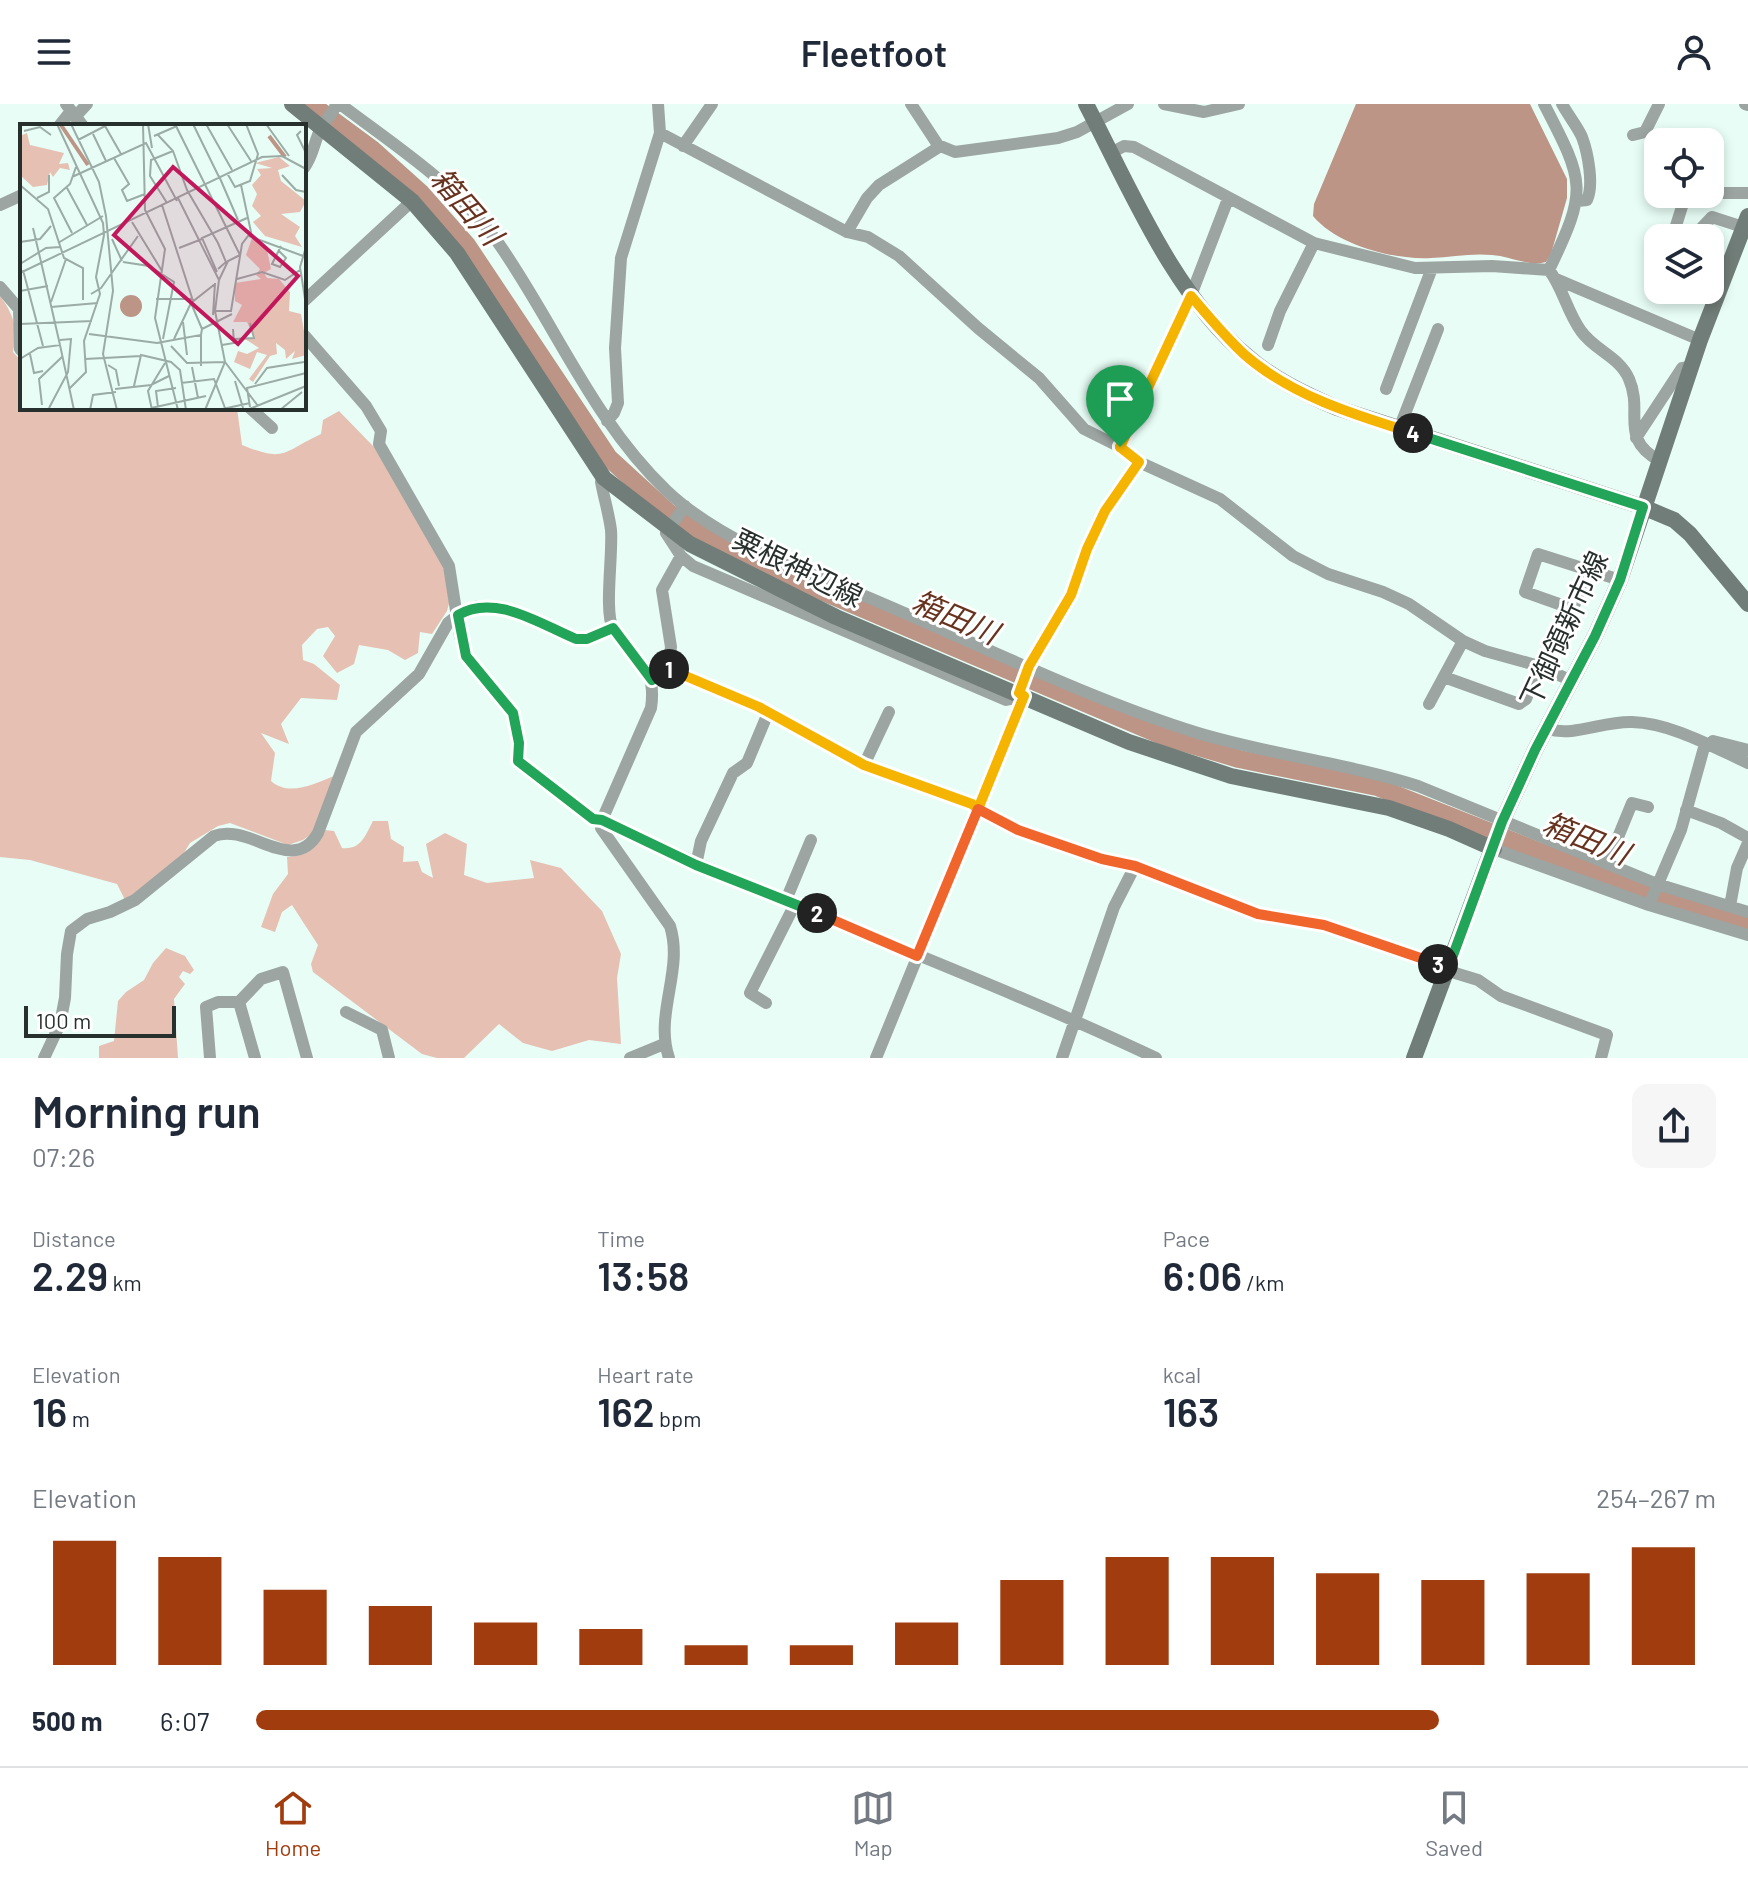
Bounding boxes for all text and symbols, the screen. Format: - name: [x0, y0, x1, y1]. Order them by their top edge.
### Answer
- icon: menu: [32, 30, 76, 74]
- icon: person: [1672, 30, 1716, 74]
- text: Fleetfoot: [801, 31, 947, 74]
- inset map: [20, 124, 306, 410]
- map controls: [1644, 128, 1724, 304]
- button: locate: [1644, 128, 1724, 208]
- water label: 箱田川: [424, 160, 513, 254]
- button: layers: [1644, 224, 1724, 304]
- pin: [1086, 365, 1154, 447]
- icon: arrive: [1098, 377, 1142, 421]
- pin: 4: [1393, 413, 1433, 453]
- text: 4: [1406, 420, 1420, 446]
- street label: 粟根神辺線: [728, 521, 869, 613]
- street label: 下御領新市線: [1512, 545, 1614, 712]
- water label: 箱田川: [907, 582, 1007, 651]
- pin: 1: [649, 649, 689, 689]
- text: 1: [665, 656, 673, 682]
- water label: 箱田川: [1538, 804, 1638, 872]
- pin: 2: [797, 893, 837, 933]
- text: 2: [811, 900, 823, 926]
- pin: 3: [1418, 944, 1458, 984]
- text: 3: [1432, 951, 1444, 977]
- scale bar: [24, 1002, 176, 1038]
- text: 100 m: [36, 1007, 91, 1033]
- text: Morning run: [32, 1084, 261, 1137]
- button: share: [1632, 1084, 1716, 1168]
- text: 07:26: [32, 1141, 95, 1172]
- text: Distance: [32, 1225, 116, 1251]
- text: Time: [597, 1225, 645, 1251]
- text: Pace: [1163, 1225, 1210, 1251]
- text: 2.29: [32, 1251, 108, 1299]
- text: 13:58: [597, 1251, 689, 1299]
- text: 6:06: [1163, 1251, 1242, 1299]
- text: km: [108, 1269, 142, 1295]
- text: /km: [1242, 1269, 1284, 1295]
- text: Elevation: [32, 1361, 121, 1387]
- text: Heart rate: [597, 1361, 694, 1387]
- text: kcal: [1163, 1361, 1201, 1387]
- text: 16: [32, 1387, 67, 1435]
- text: 162: [597, 1387, 655, 1435]
- text: 163: [1163, 1387, 1219, 1435]
- text: m: [67, 1405, 90, 1431]
- text: bpm: [655, 1405, 701, 1431]
- text: Elevation: [32, 1482, 137, 1513]
- text: 254–267 m: [1596, 1482, 1716, 1513]
- text: 500 m: [32, 1705, 103, 1736]
- text: 6:07: [160, 1705, 209, 1736]
- tab: Home: [265, 1786, 321, 1860]
- tab: Map: [851, 1786, 895, 1860]
- tab: Saved: [1425, 1786, 1483, 1860]

